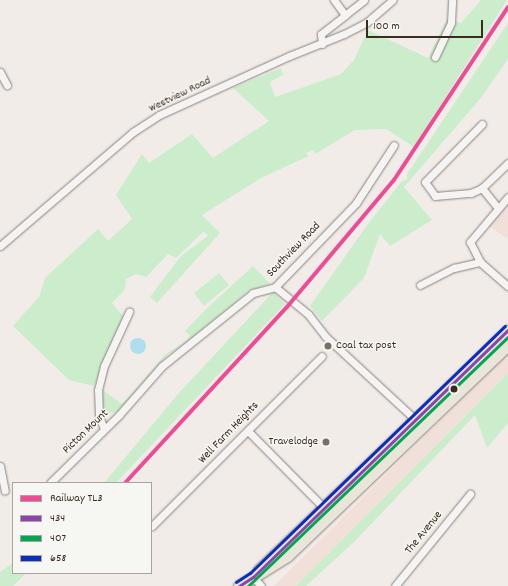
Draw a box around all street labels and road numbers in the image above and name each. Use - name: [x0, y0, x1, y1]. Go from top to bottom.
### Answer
- street label: Westview Road: [147, 74, 213, 116]
- street label: Southview Road: [264, 219, 324, 281]
- street label: Well Farm Heights: [196, 399, 262, 467]
- street label: Picton Mount: [60, 407, 112, 457]
- street label: The Avenue: [402, 509, 446, 557]

